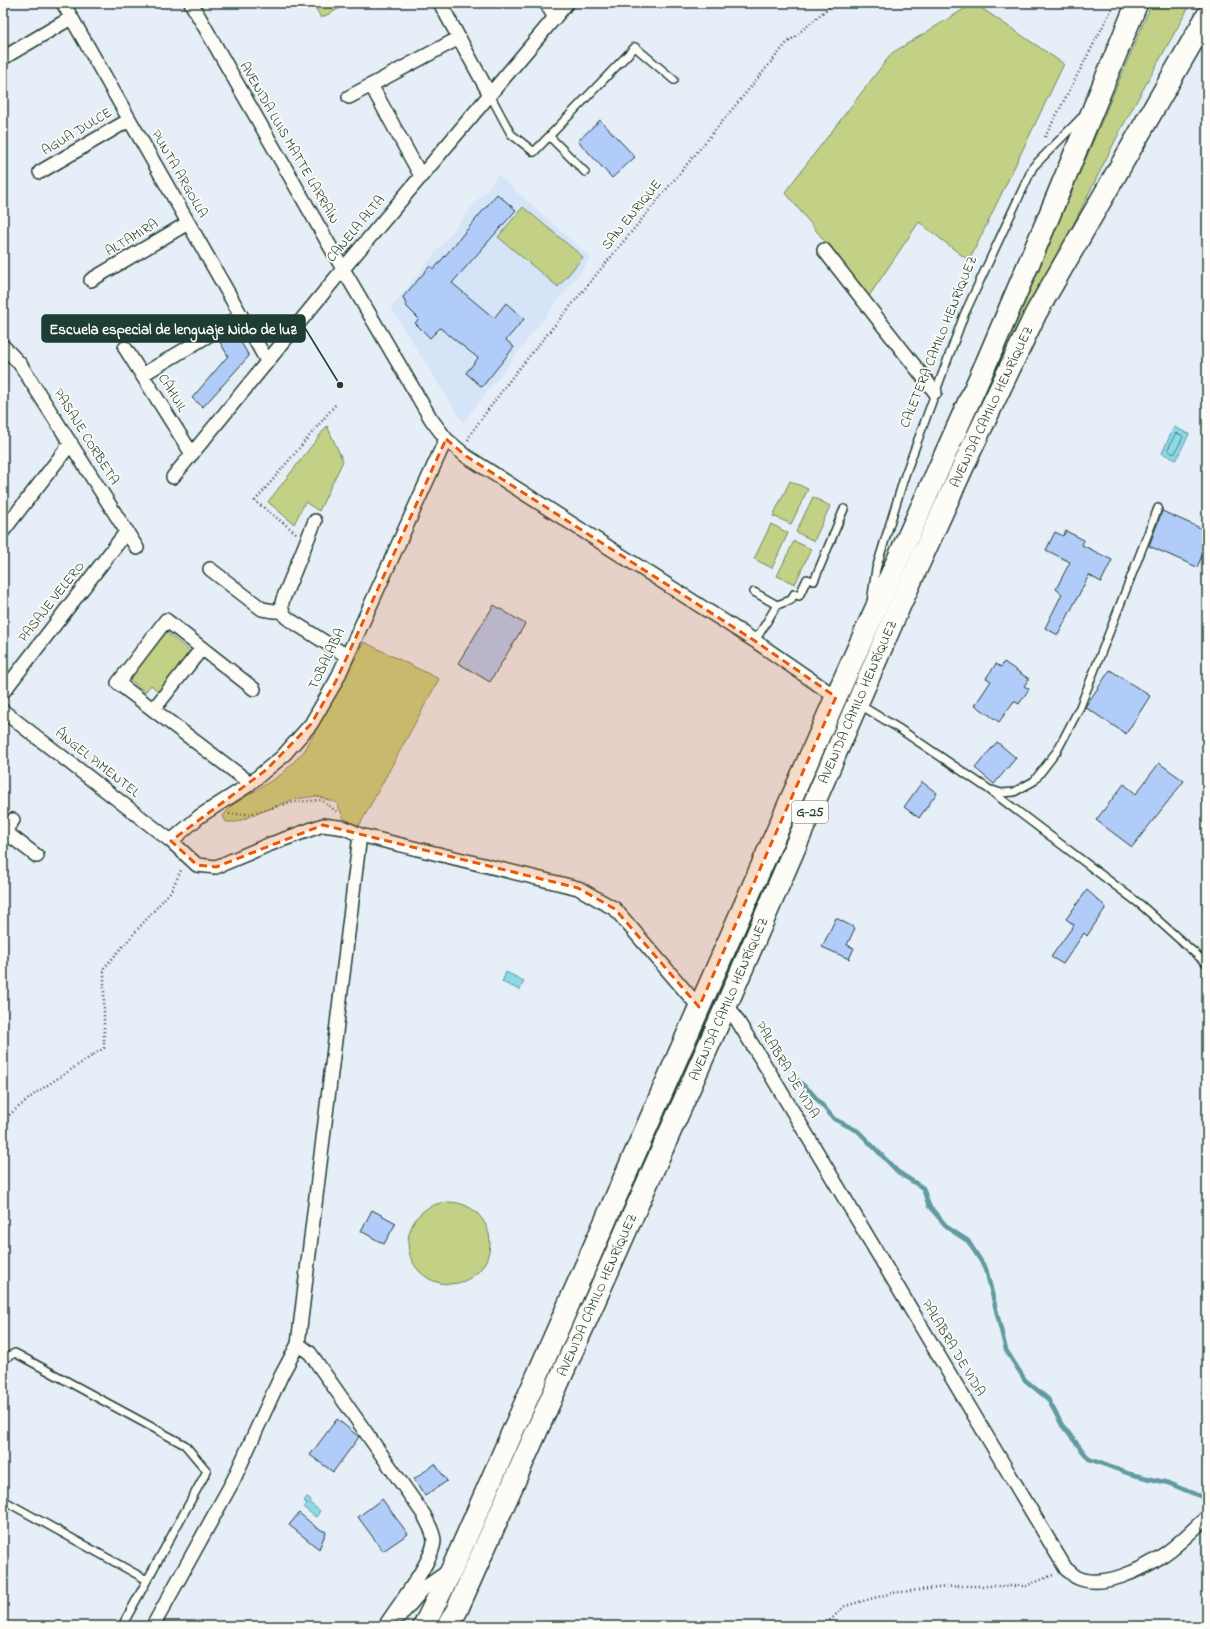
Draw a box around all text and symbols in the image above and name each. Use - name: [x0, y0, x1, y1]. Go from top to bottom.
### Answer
- street label: AVENIDA LUIS MATTE LARRAÍN: [234, 58, 344, 228]
- street label: AGUA DULCE: [38, 103, 116, 161]
- street label: PUNTA ARGOLLA: [145, 126, 213, 222]
- street label: SAN ENRIQUE: [597, 175, 667, 255]
- street label: CANELA ALTA: [322, 191, 390, 267]
- street label: ALTAMIRA: [101, 214, 163, 262]
- street label: CALETERA CAMILO HENRÍQUEZ: [895, 253, 983, 431]
- callout: Escuela especial de lenguaje Nido de luz: [42, 315, 305, 342]
- text: Escuela especial de lenguaje Nido de luz: [49, 319, 297, 343]
- street label: AVENIDA CAMILO HENRÍQUEZ: [944, 323, 1039, 491]
- street label: CÁHUIL: [152, 369, 193, 417]
- street label: PASAJE CORBETA: [48, 385, 124, 489]
- street label: PASAJE VELERO: [14, 557, 90, 647]
- street label: AVENIDA CAMILO HENRÍQUEZ: [813, 617, 903, 787]
- street label: TOBALABA: [303, 625, 351, 693]
- street label: ÁNGEL PIMENTEL: [50, 722, 145, 803]
- road number: G-25: [792, 801, 828, 823]
- street label: AVENIDA CAMILO HENRÍQUEZ: [684, 914, 774, 1084]
- street label: PALABRA DE VIDA: [750, 1017, 824, 1123]
- street label: AVENIDA CAMILO HENRÍQUEZ: [552, 1210, 643, 1380]
- street label: PALABRA DE VIDA: [916, 1295, 990, 1401]

